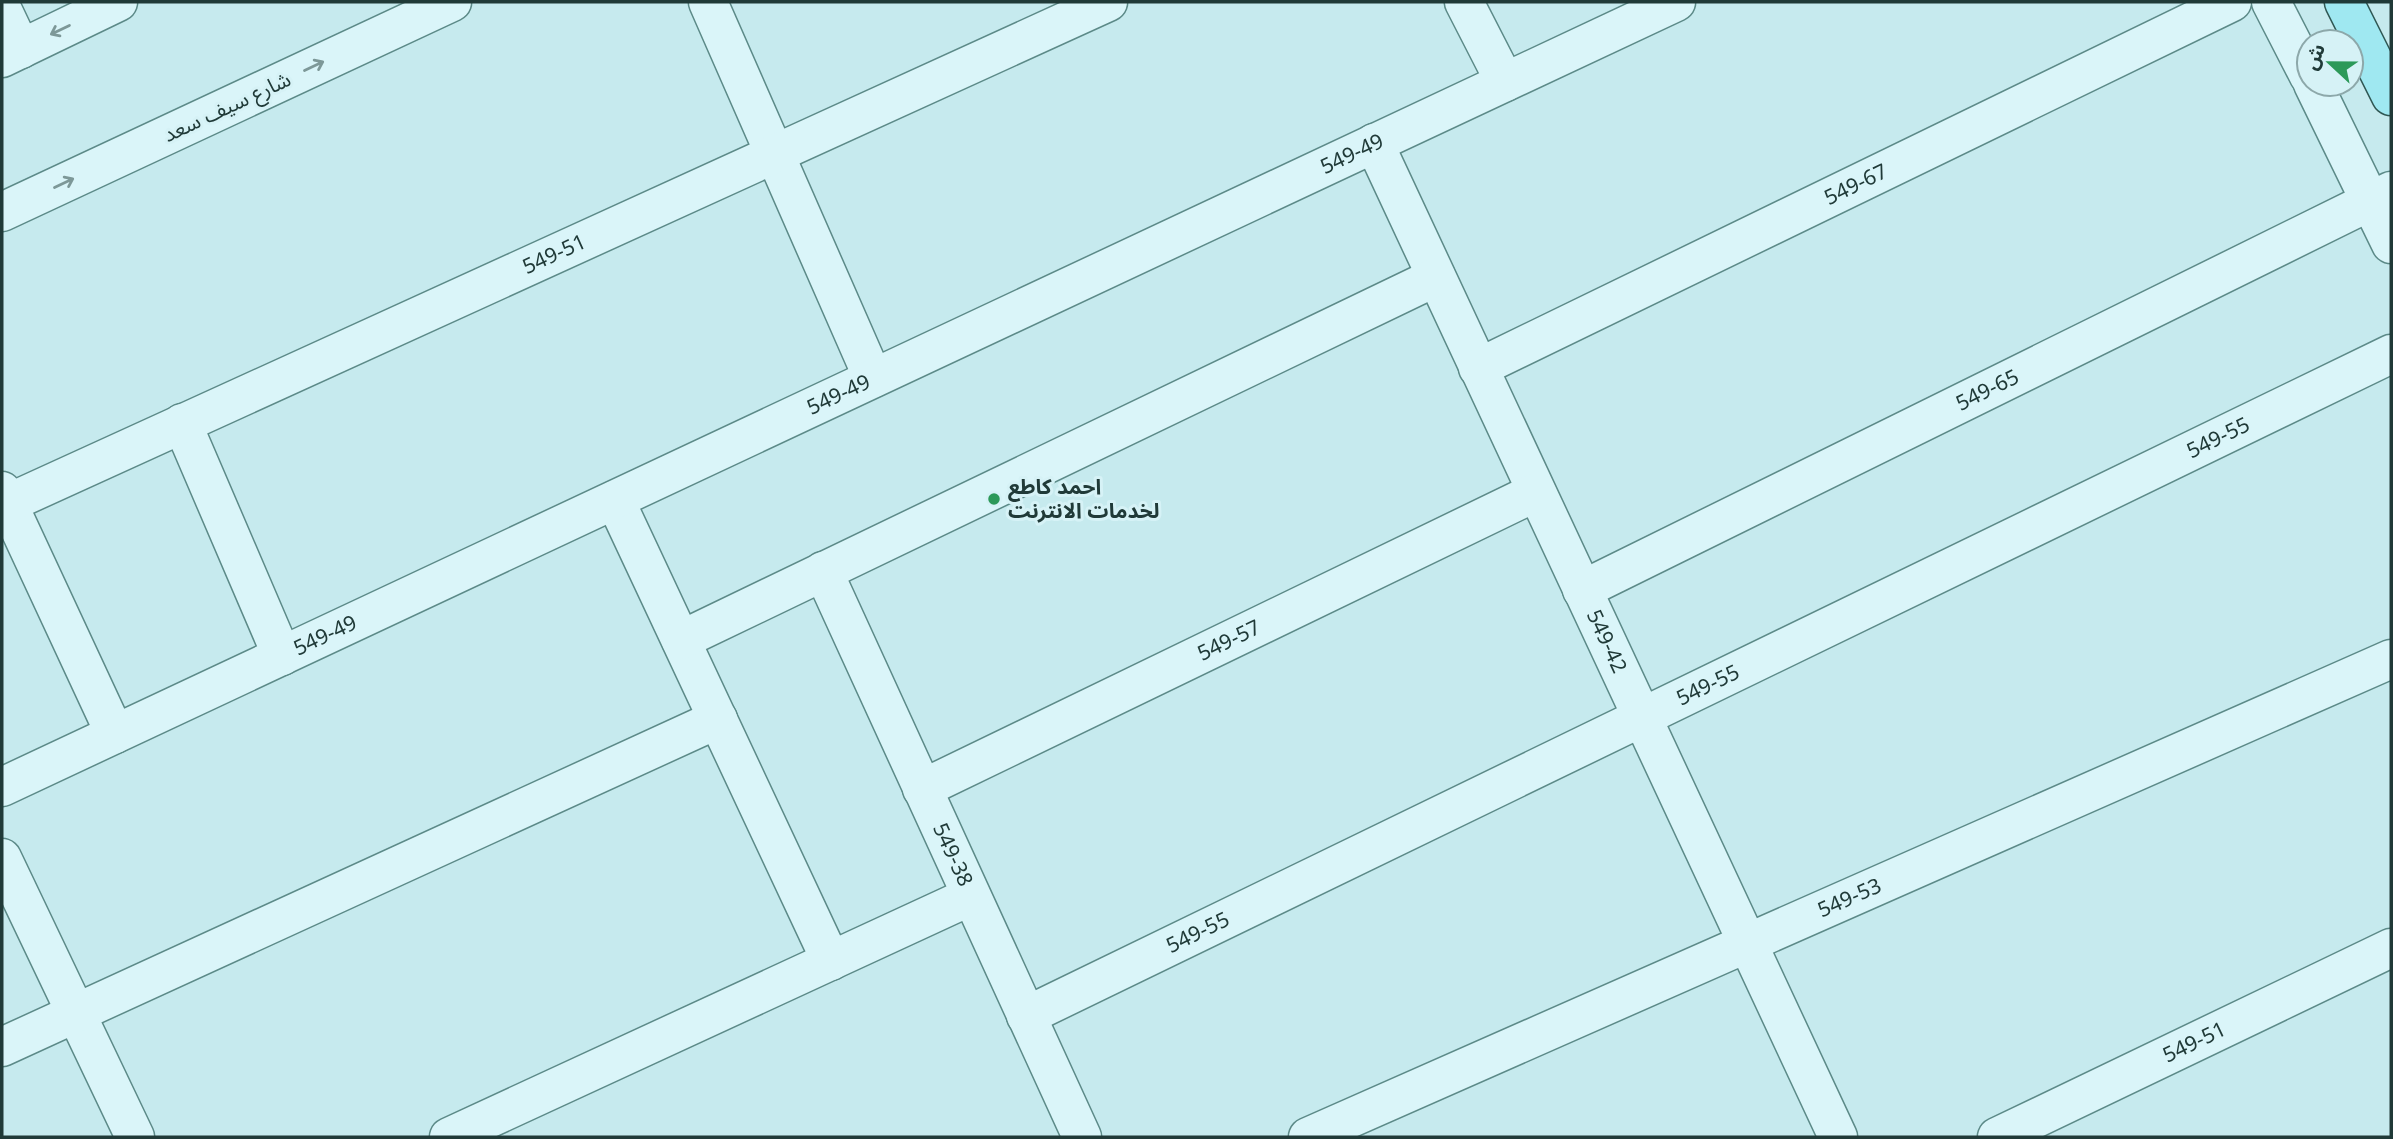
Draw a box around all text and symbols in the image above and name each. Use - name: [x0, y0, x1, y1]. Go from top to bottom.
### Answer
- one-way arrow: [50, 24, 71, 37]
- north arrow: [2295, 28, 2365, 98]
- text: ش: [2292, 37, 2339, 77]
- street label: شارع سيف سعد: [155, 58, 299, 156]
- one-way arrow: [303, 59, 324, 72]
- street label: 549-49: [1312, 120, 1392, 188]
- street label: 549-67: [1816, 150, 1896, 219]
- one-way arrow: [53, 176, 74, 189]
- street label: 549-51: [515, 220, 594, 288]
- street label: 549-65: [1948, 356, 2027, 425]
- street label: 549-49: [799, 361, 878, 429]
- street label: 549-55: [2179, 403, 2258, 472]
- place label: احمد كاطع لخدمات الانترنت: [1008, 465, 1160, 533]
- marker: احمد كاطع لخدمات الانترنت: [986, 491, 1002, 507]
- street label: 549-49: [286, 601, 365, 670]
- street label: 549-42: [1573, 602, 1641, 681]
- street label: 549-57: [1189, 606, 1269, 675]
- street label: 549-55: [1668, 651, 1748, 720]
- street label: 549-38: [919, 815, 987, 894]
- street label: 549-53: [1810, 864, 1889, 932]
- street label: 549-55: [1158, 898, 1238, 967]
- street label: 549-51: [2155, 1008, 2234, 1077]

